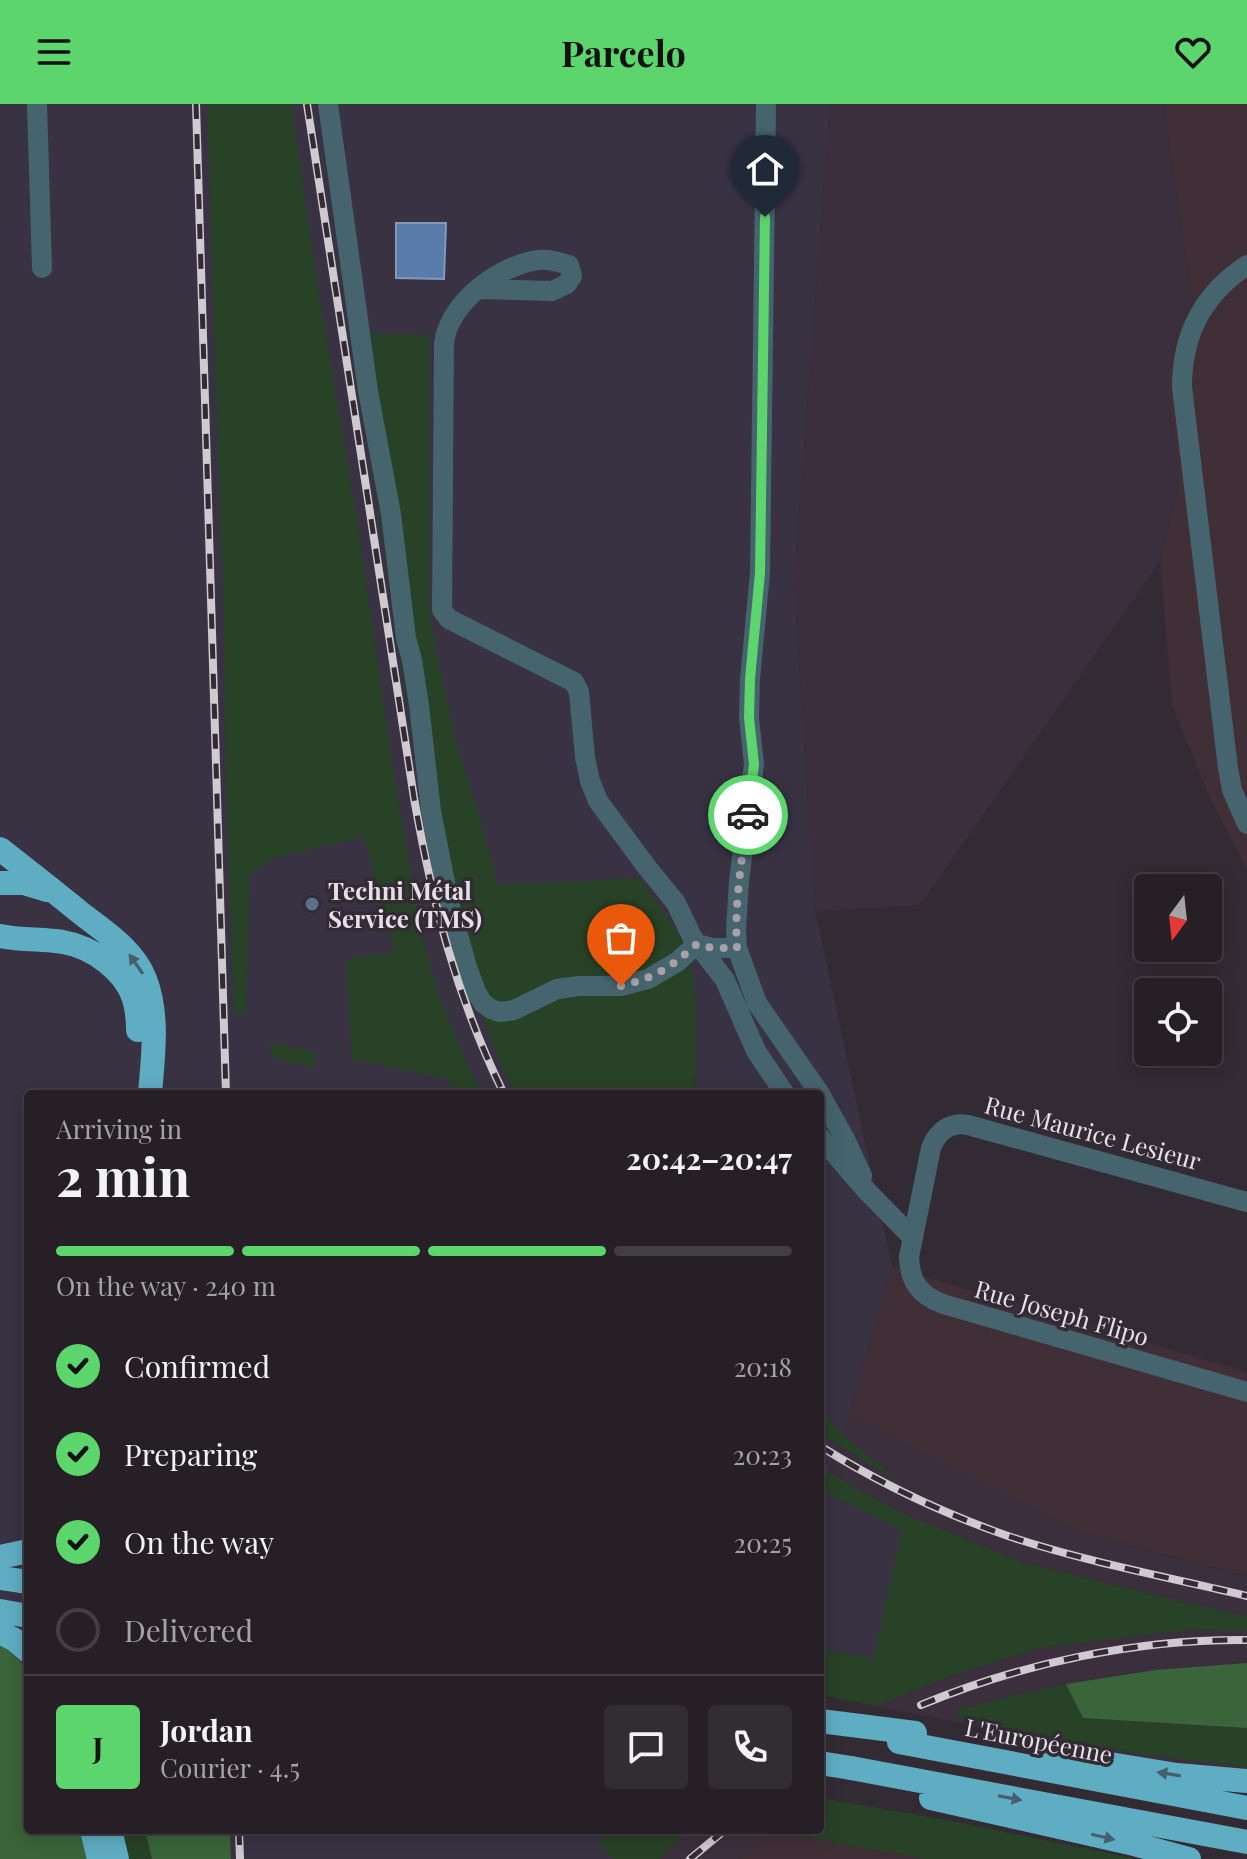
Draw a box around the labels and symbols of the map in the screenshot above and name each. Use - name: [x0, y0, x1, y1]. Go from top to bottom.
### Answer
- pin: [731, 135, 799, 217]
- courier: [708, 775, 788, 855]
- place label: Techni Métal Service (TMS): [328, 874, 482, 934]
- north arrow: [1134, 874, 1222, 962]
- marker: Techni Métal Service (TMS): [303, 895, 321, 913]
- pin: [587, 904, 655, 986]
- one-way arrow: [128, 953, 144, 975]
- street label: Rue Maurice Lesieur: [981, 1088, 1205, 1176]
- street label: Rue Joseph Flipo: [971, 1272, 1153, 1352]
- street label: L'Européenne: [963, 1710, 1115, 1770]
- one-way arrow: [1157, 1767, 1182, 1780]
- one-way arrow: [998, 1792, 1023, 1804]
- one-way arrow: [1090, 1831, 1115, 1844]

